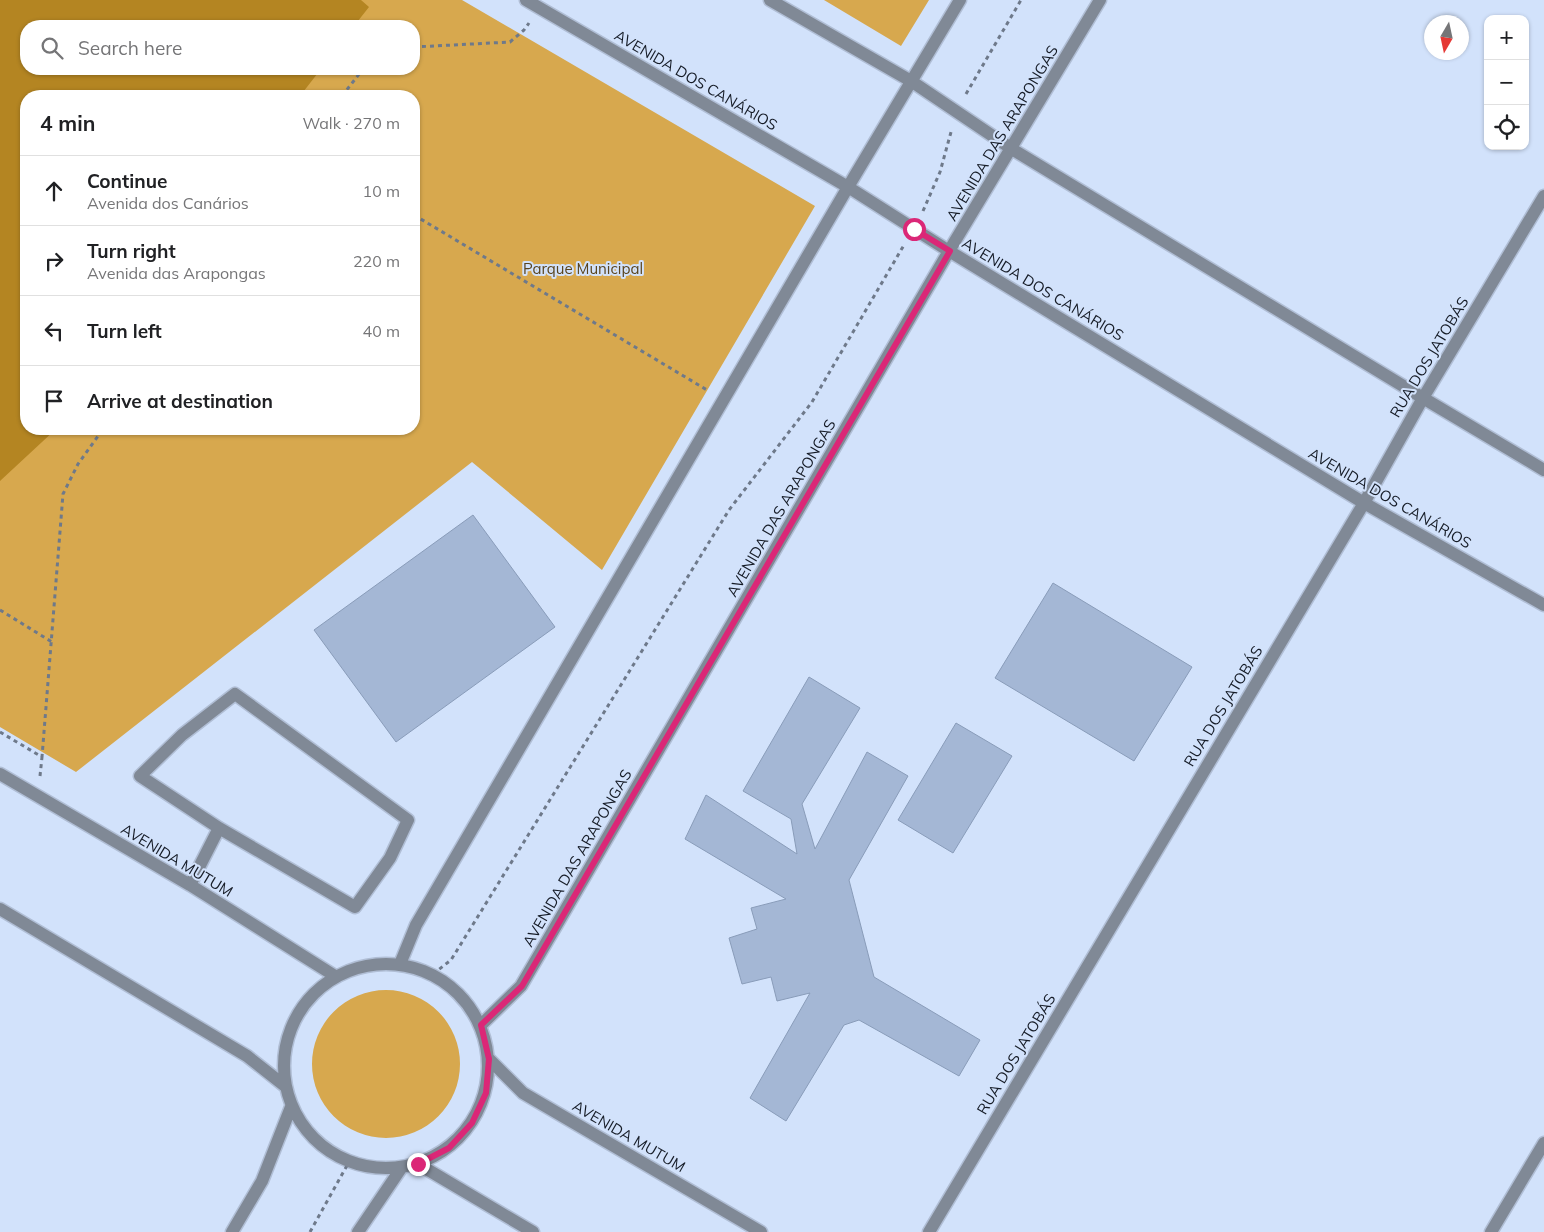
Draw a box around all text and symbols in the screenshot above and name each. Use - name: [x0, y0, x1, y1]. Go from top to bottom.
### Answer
- north arrow: [1424, 15, 1469, 60]
- map controls: [1484, 15, 1529, 150]
- button: +: [1484, 15, 1529, 60]
- search box: [20, 20, 420, 75]
- street label: AVENIDA DOS CANÁRIOS: [611, 26, 781, 134]
- icon: search: [38, 34, 66, 62]
- text: Search here: [78, 36, 182, 60]
- street label: AVENIDA DAS ARAPONGAS: [942, 42, 1062, 224]
- button: −: [1484, 60, 1529, 105]
- button: locate: [1484, 105, 1529, 150]
- text: 4 min: [40, 110, 95, 136]
- text: Walk · 270 m: [302, 113, 400, 133]
- text: Continue: [87, 169, 167, 193]
- icon: ahead: [40, 177, 68, 205]
- text: 10 m: [363, 181, 400, 201]
- text: Avenida dos Canários: [87, 193, 249, 213]
- route start: [903, 218, 926, 241]
- street label: AVENIDA DOS CANÁRIOS: [959, 233, 1127, 345]
- text: Turn right: [87, 239, 176, 263]
- icon: right: [40, 247, 68, 275]
- text: 220 m: [353, 251, 400, 271]
- park label: Parque Municipal: [523, 259, 643, 278]
- text: Avenida das Arapongas: [87, 263, 266, 283]
- street label: RUA DOS JATOBÁS: [1385, 293, 1473, 421]
- icon: left: [40, 317, 68, 345]
- text: Turn left: [87, 319, 162, 343]
- text: 40 m: [363, 321, 400, 341]
- icon: arrive: [40, 387, 68, 415]
- text: Arrive at destination: [87, 389, 273, 413]
- street label: AVENIDA DAS ARAPONGAS: [722, 416, 840, 600]
- street label: AVENIDA DOS CANÁRIOS: [1305, 444, 1475, 552]
- street label: RUA DOS JATOBÁS: [1179, 642, 1267, 770]
- street label: AVENIDA DAS ARAPONGAS: [518, 766, 636, 950]
- street label: AVENIDA MUTUM: [118, 819, 236, 901]
- street label: RUA DOS JATOBÁS: [972, 990, 1060, 1118]
- street label: AVENIDA MUTUM: [569, 1096, 689, 1176]
- route end: [407, 1153, 430, 1176]

